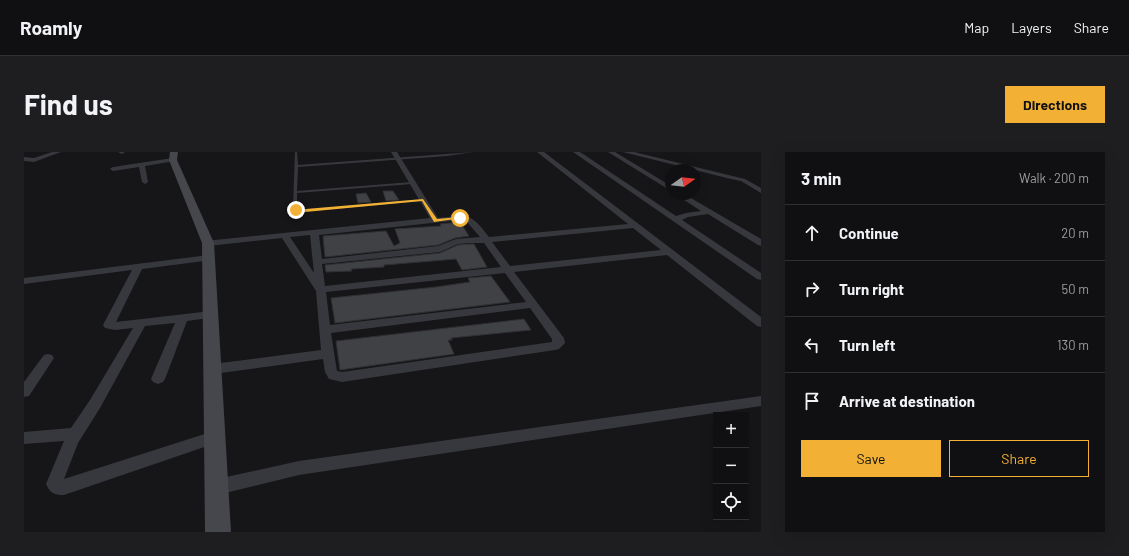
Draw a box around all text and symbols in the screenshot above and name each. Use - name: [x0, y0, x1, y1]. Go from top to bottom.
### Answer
- text: Roamly: [20, 16, 82, 39]
- text: Map: [964, 19, 989, 36]
- text: Layers: [1011, 19, 1052, 36]
- text: Share: [1074, 19, 1109, 36]
- button: Directions: [1005, 86, 1105, 123]
- text: Find us: [24, 87, 113, 121]
- north arrow: [665, 164, 701, 200]
- text: 3 min: [801, 168, 841, 188]
- text: Walk · 200 m: [1019, 170, 1089, 186]
- route end: [287, 201, 305, 219]
- route start: [451, 209, 469, 227]
- icon: ahead: [801, 222, 823, 244]
- text: Continue: [839, 224, 899, 242]
- text: 20 m: [1061, 225, 1089, 241]
- icon: right: [801, 278, 823, 300]
- text: Turn right: [839, 280, 904, 298]
- text: 50 m: [1062, 281, 1089, 297]
- icon: left: [801, 334, 823, 356]
- text: Turn left: [839, 336, 895, 354]
- text: 130 m: [1057, 337, 1089, 353]
- icon: arrive: [801, 390, 823, 412]
- text: Arrive at destination: [839, 392, 975, 410]
- map controls: [713, 412, 749, 520]
- button: +: [713, 412, 749, 448]
- button: Save: [801, 440, 941, 477]
- button: Share: [949, 440, 1089, 477]
- button: −: [713, 448, 749, 484]
- button: locate: [713, 484, 749, 520]

